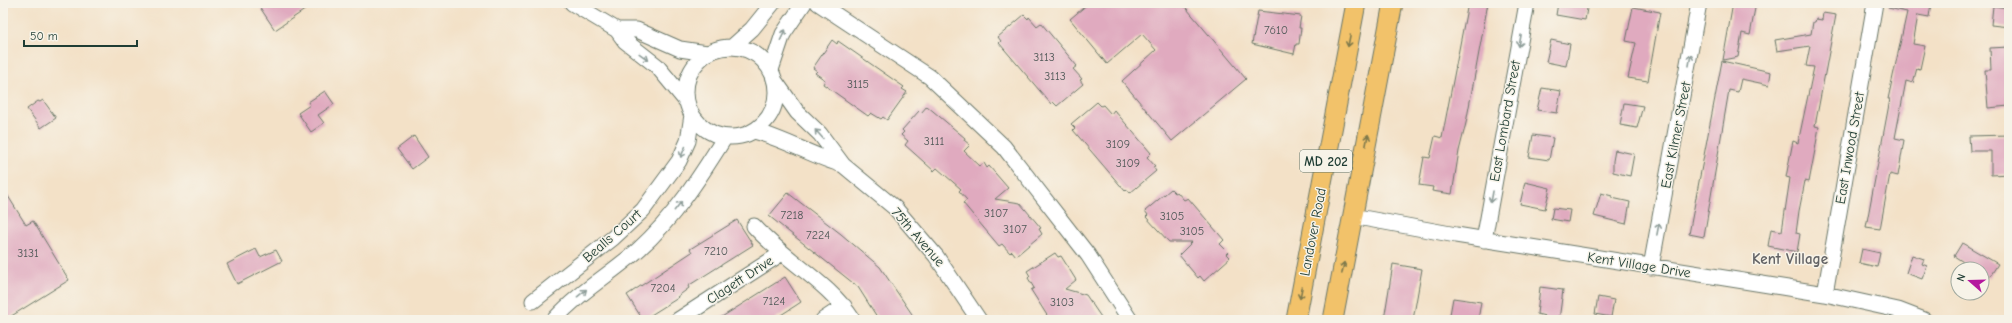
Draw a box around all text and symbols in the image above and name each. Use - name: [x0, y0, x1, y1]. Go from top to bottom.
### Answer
- scale bar: [24, 22, 137, 48]
- house number: 7610: [1264, 23, 1288, 37]
- text: 50 m: [30, 29, 58, 43]
- one-way arrow: [780, 29, 788, 41]
- one-way arrow: [1345, 34, 1353, 47]
- one-way arrow: [1515, 34, 1523, 47]
- house number: 3113: [1033, 50, 1055, 64]
- one-way arrow: [639, 53, 650, 61]
- one-way arrow: [1686, 54, 1694, 67]
- street label: East Lombard Street: [1486, 58, 1524, 183]
- house number: 3113: [1044, 69, 1066, 83]
- house number: 3115: [847, 77, 869, 91]
- street label: East Kilmer Street: [1657, 79, 1695, 190]
- street label: East Inwood Street: [1832, 90, 1868, 205]
- one-way arrow: [815, 129, 824, 139]
- house number: 3111: [924, 134, 944, 148]
- one-way arrow: [1363, 134, 1371, 147]
- house number: 3109: [1106, 137, 1130, 151]
- one-way arrow: [679, 146, 686, 158]
- road number: MD 202: [1300, 150, 1352, 172]
- house number: 3109: [1116, 156, 1140, 170]
- street label: Landover Road: [1296, 186, 1330, 278]
- one-way arrow: [1488, 190, 1496, 203]
- one-way arrow: [673, 201, 682, 211]
- street label: 75th Avenue: [888, 204, 948, 270]
- street label: Bealls Court: [579, 205, 646, 266]
- house number: 3107: [984, 206, 1008, 220]
- house number: 7218: [781, 208, 803, 222]
- house number: 3105: [1160, 209, 1184, 223]
- house number: 3107: [1003, 222, 1027, 236]
- one-way arrow: [1654, 223, 1662, 236]
- house number: 3105: [1180, 224, 1204, 238]
- house number: 7224: [806, 228, 830, 242]
- house number: 7210: [704, 244, 728, 258]
- house number: 3131: [17, 246, 39, 260]
- street label: Kent Village Drive: [1586, 248, 1692, 282]
- district label: Kent Village: [1752, 250, 1828, 268]
- street label: Clagett Drive: [703, 252, 777, 308]
- north arrow: [1950, 261, 1990, 301]
- one-way arrow: [1339, 262, 1347, 275]
- text: N: [1954, 272, 1968, 283]
- house number: 7204: [650, 281, 676, 295]
- one-way arrow: [1297, 286, 1305, 299]
- one-way arrow: [577, 289, 588, 297]
- house number: 7124: [763, 294, 785, 308]
- house number: 3103: [1050, 295, 1074, 309]

